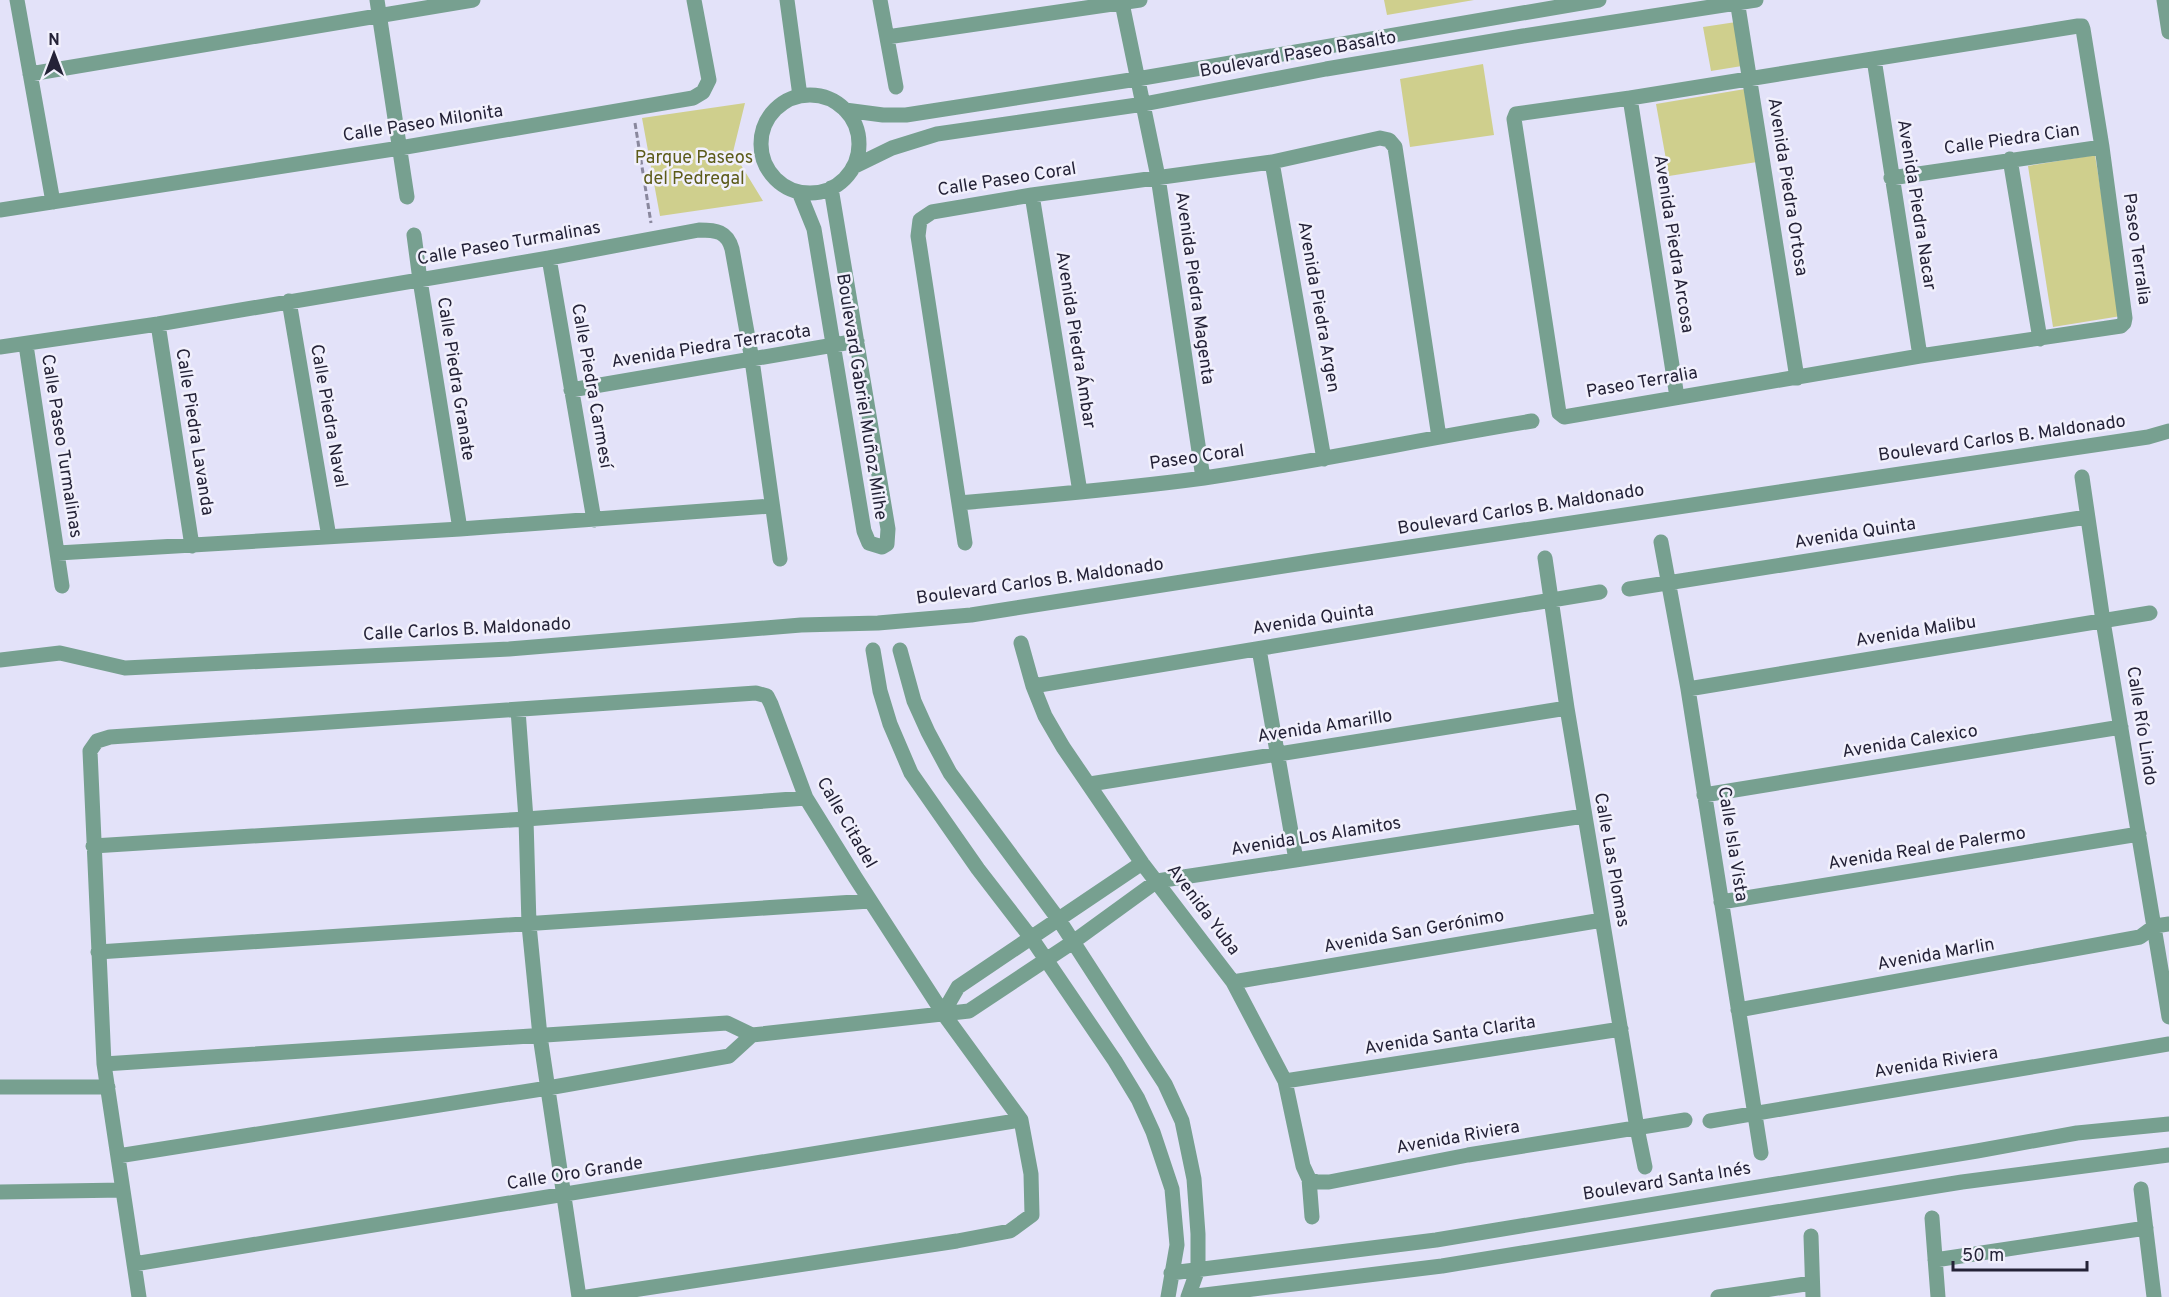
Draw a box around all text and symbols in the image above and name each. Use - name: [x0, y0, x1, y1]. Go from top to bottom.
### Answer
- north arrow: [24, 24, 84, 84]
- street label: Boulevard Paseo Basalto: [1198, 26, 1398, 84]
- text: N: [48, 31, 60, 51]
- street label: Avenida Piedra Ortosa: [1762, 96, 1812, 278]
- street label: Calle Paseo Milonita: [341, 100, 505, 148]
- street label: Avenida Piedra Nacar: [1891, 118, 1941, 292]
- street label: Calle Piedra Cian: [1943, 119, 2081, 161]
- park label: Parque Paseos del Pedregal: [635, 147, 753, 191]
- street label: Avenida Piedra Arcosa: [1648, 153, 1698, 335]
- street label: Calle Paseo Coral: [936, 158, 1078, 202]
- street label: Avenida Piedra Magenta: [1169, 190, 1219, 386]
- street label: Paseo Terralia: [2117, 192, 2155, 306]
- street label: Calle Paseo Turmalinas: [415, 217, 603, 271]
- street label: Avenida Piedra Argen: [1292, 220, 1344, 394]
- street label: Avenida Piedra Ámbar: [1050, 249, 1102, 430]
- street label: Boulevard Gabriel Muñoz Milhe: [830, 272, 892, 522]
- street label: Calle Piedra Granate: [431, 296, 479, 462]
- street label: Calle Piedra Carmesí: [565, 302, 617, 472]
- street label: Avenida Piedra Terracota: [610, 320, 812, 374]
- street label: Calle Piedra Naval: [304, 342, 352, 490]
- street label: Calle Piedra Lavanda: [169, 347, 219, 517]
- street label: Calle Paseo Turmalinas: [35, 352, 87, 540]
- street label: Paseo Terralia: [1584, 362, 1700, 404]
- street label: Boulevard Carlos B. Maldonado: [1877, 410, 2127, 468]
- street label: Paseo Coral: [1148, 440, 1246, 476]
- street label: Boulevard Carlos B. Maldonado: [1396, 479, 1646, 541]
- street label: Avenida Quinta: [1793, 513, 1917, 555]
- street label: Boulevard Carlos B. Maldonado: [915, 553, 1165, 611]
- street label: Avenida Quinta: [1251, 599, 1375, 641]
- street label: Avenida Malibu: [1854, 611, 1978, 653]
- street label: Calle Carlos B. Maldonado: [362, 613, 572, 647]
- street label: Calle Río Lindo: [2120, 665, 2162, 787]
- street label: Avenida Amarillo: [1256, 705, 1394, 749]
- street label: Avenida Calexico: [1841, 720, 1979, 764]
- street label: Calle Citadel: [811, 773, 881, 873]
- street label: Calle Isla Vista: [1712, 785, 1752, 903]
- street label: Calle Las Plomas: [1588, 791, 1634, 929]
- street label: Avenida Los Alamitos: [1229, 812, 1403, 862]
- street label: Avenida Real de Palermo: [1826, 822, 2028, 876]
- street label: Avenida Yuba: [1161, 860, 1245, 960]
- street label: Avenida San Gerónimo: [1322, 905, 1506, 959]
- street label: Avenida Marlin: [1875, 933, 1997, 977]
- street label: Avenida Santa Clarita: [1363, 1011, 1537, 1061]
- street label: Avenida Riviera: [1872, 1042, 2000, 1084]
- street label: Avenida Riviera: [1394, 1116, 1522, 1160]
- street label: Calle Oro Grande: [505, 1152, 645, 1196]
- street label: Boulevard Santa Inés: [1581, 1157, 1753, 1207]
- scale bar: [1953, 1234, 2086, 1272]
- text: 50 m: [1962, 1245, 2004, 1268]

